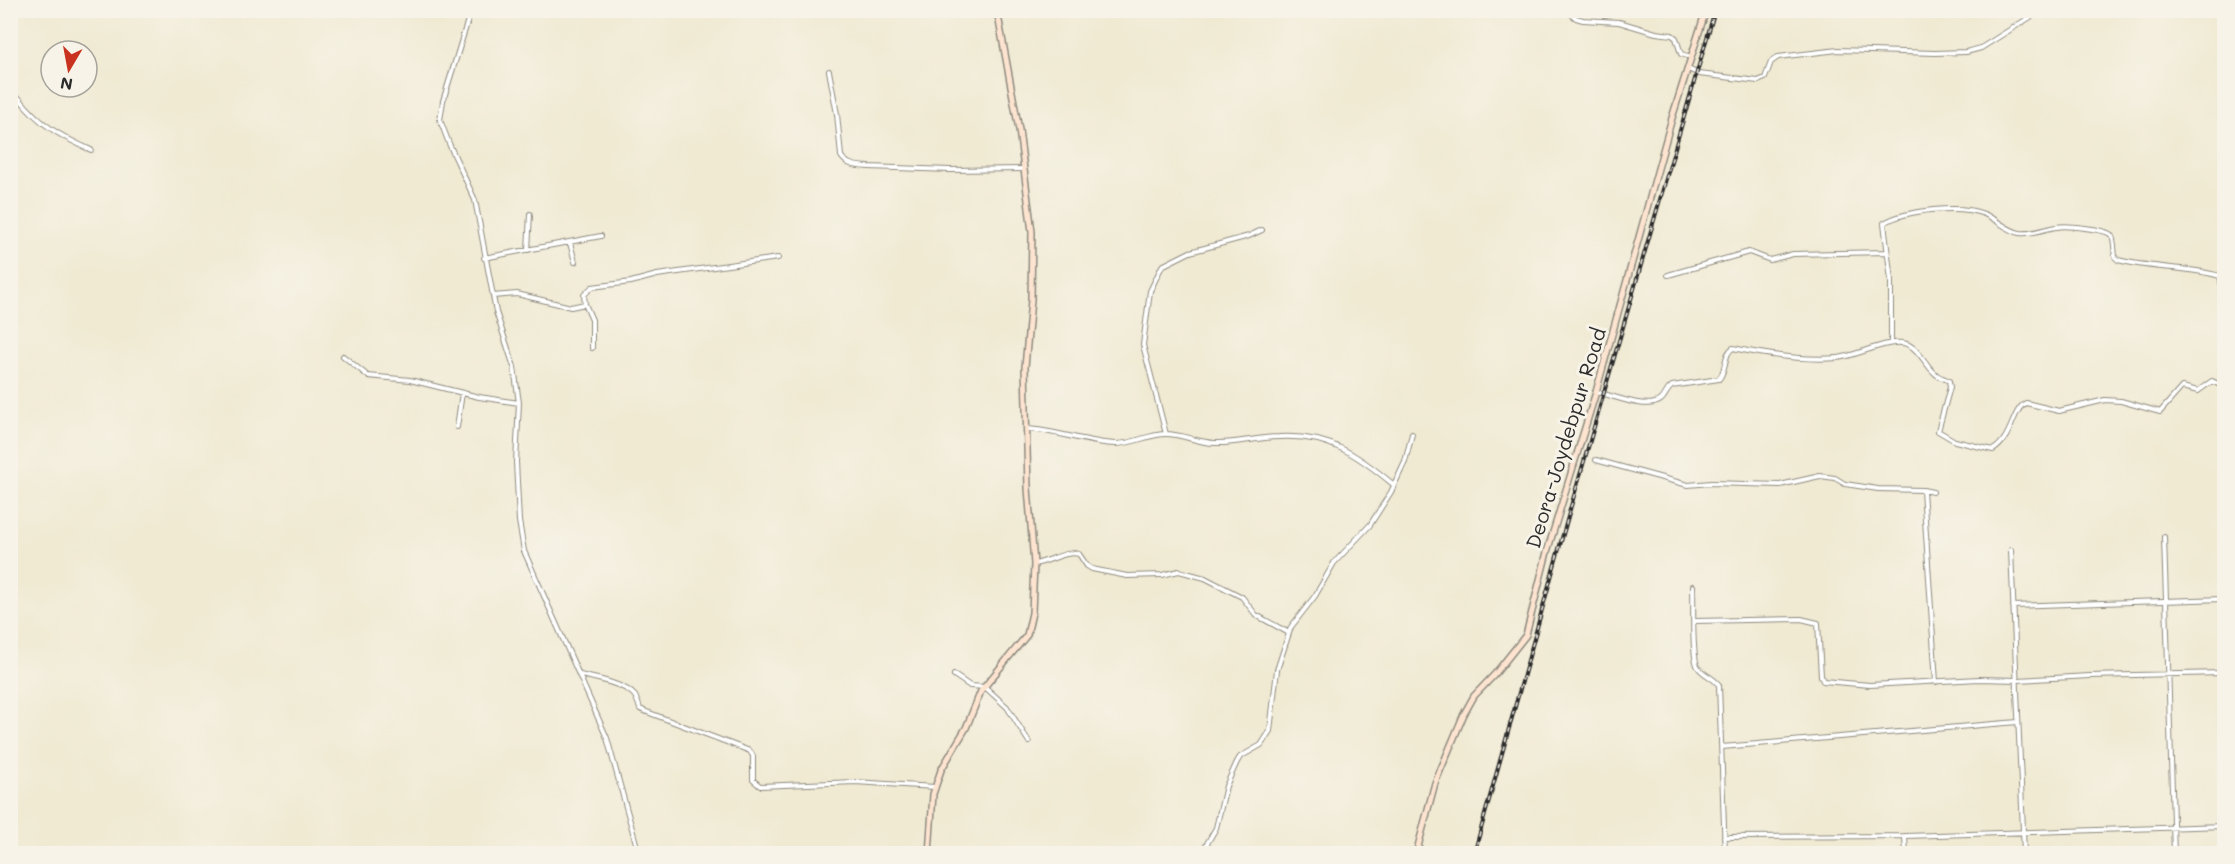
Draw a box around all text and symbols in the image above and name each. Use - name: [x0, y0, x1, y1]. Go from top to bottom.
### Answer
- north arrow: [39, 39, 99, 99]
- text: N: [58, 73, 74, 96]
- street label: Deora-Joydebpur Road: [1519, 324, 1611, 551]

